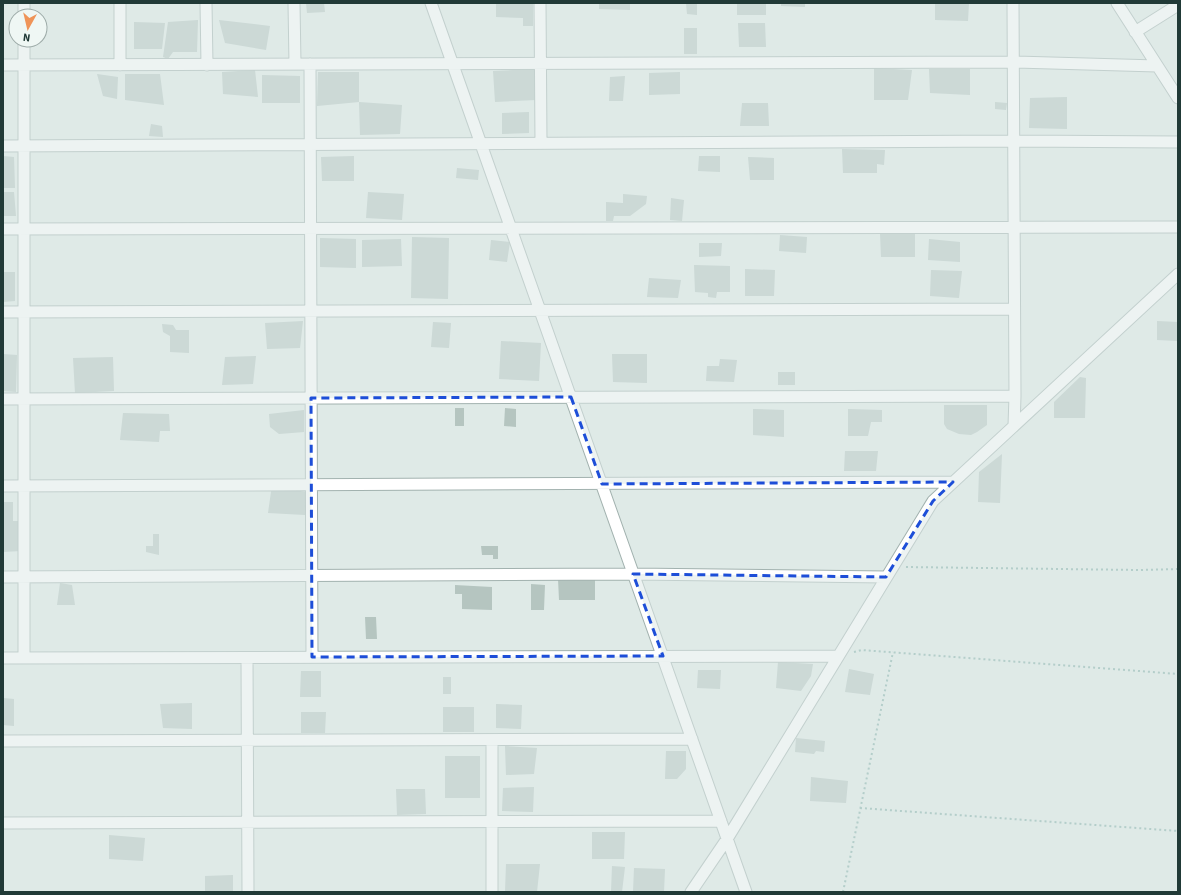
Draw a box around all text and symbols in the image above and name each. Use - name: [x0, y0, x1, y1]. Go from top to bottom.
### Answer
- north arrow: [8, 8, 48, 48]
- text: N: [22, 29, 31, 45]

